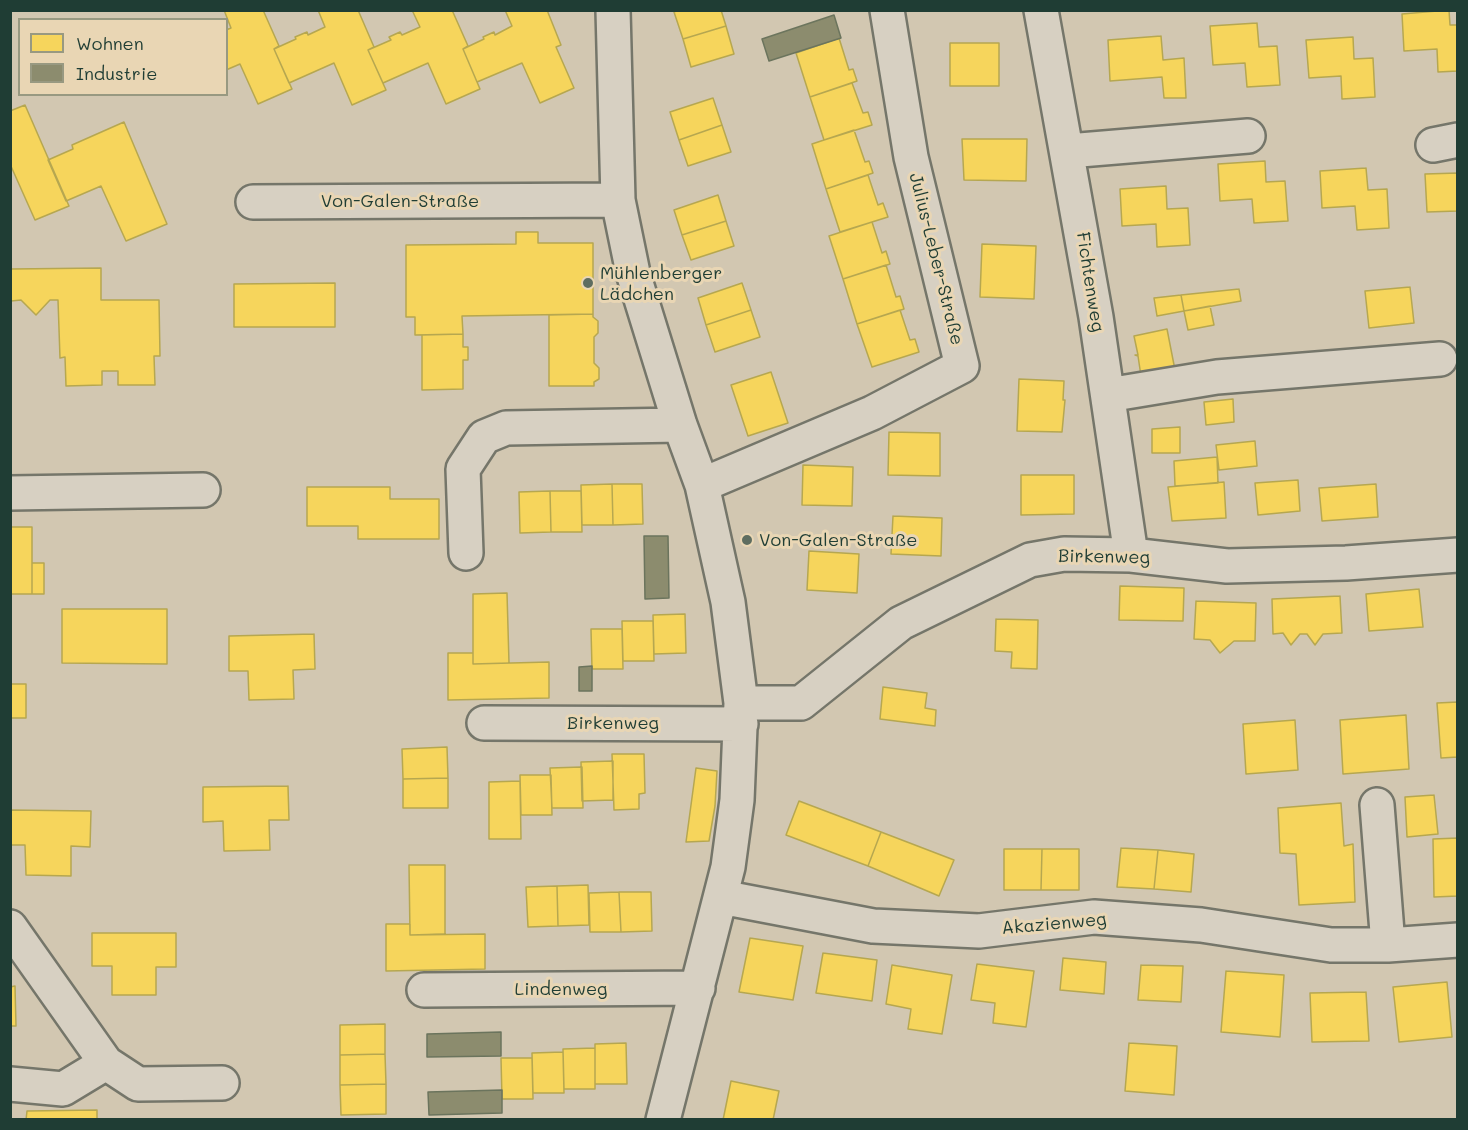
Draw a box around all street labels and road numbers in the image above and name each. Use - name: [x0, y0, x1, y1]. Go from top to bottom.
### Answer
- street label: Julius-Leber-Straße: [904, 171, 968, 347]
- street label: Von-Galen-Straße: [321, 190, 479, 212]
- street label: Fichtenweg: [1071, 230, 1109, 334]
- street label: Birkenweg: [1058, 545, 1150, 569]
- street label: Birkenweg: [567, 712, 659, 734]
- street label: Akazienweg: [1001, 909, 1107, 939]
- street label: Lindenweg: [514, 978, 608, 1000]

